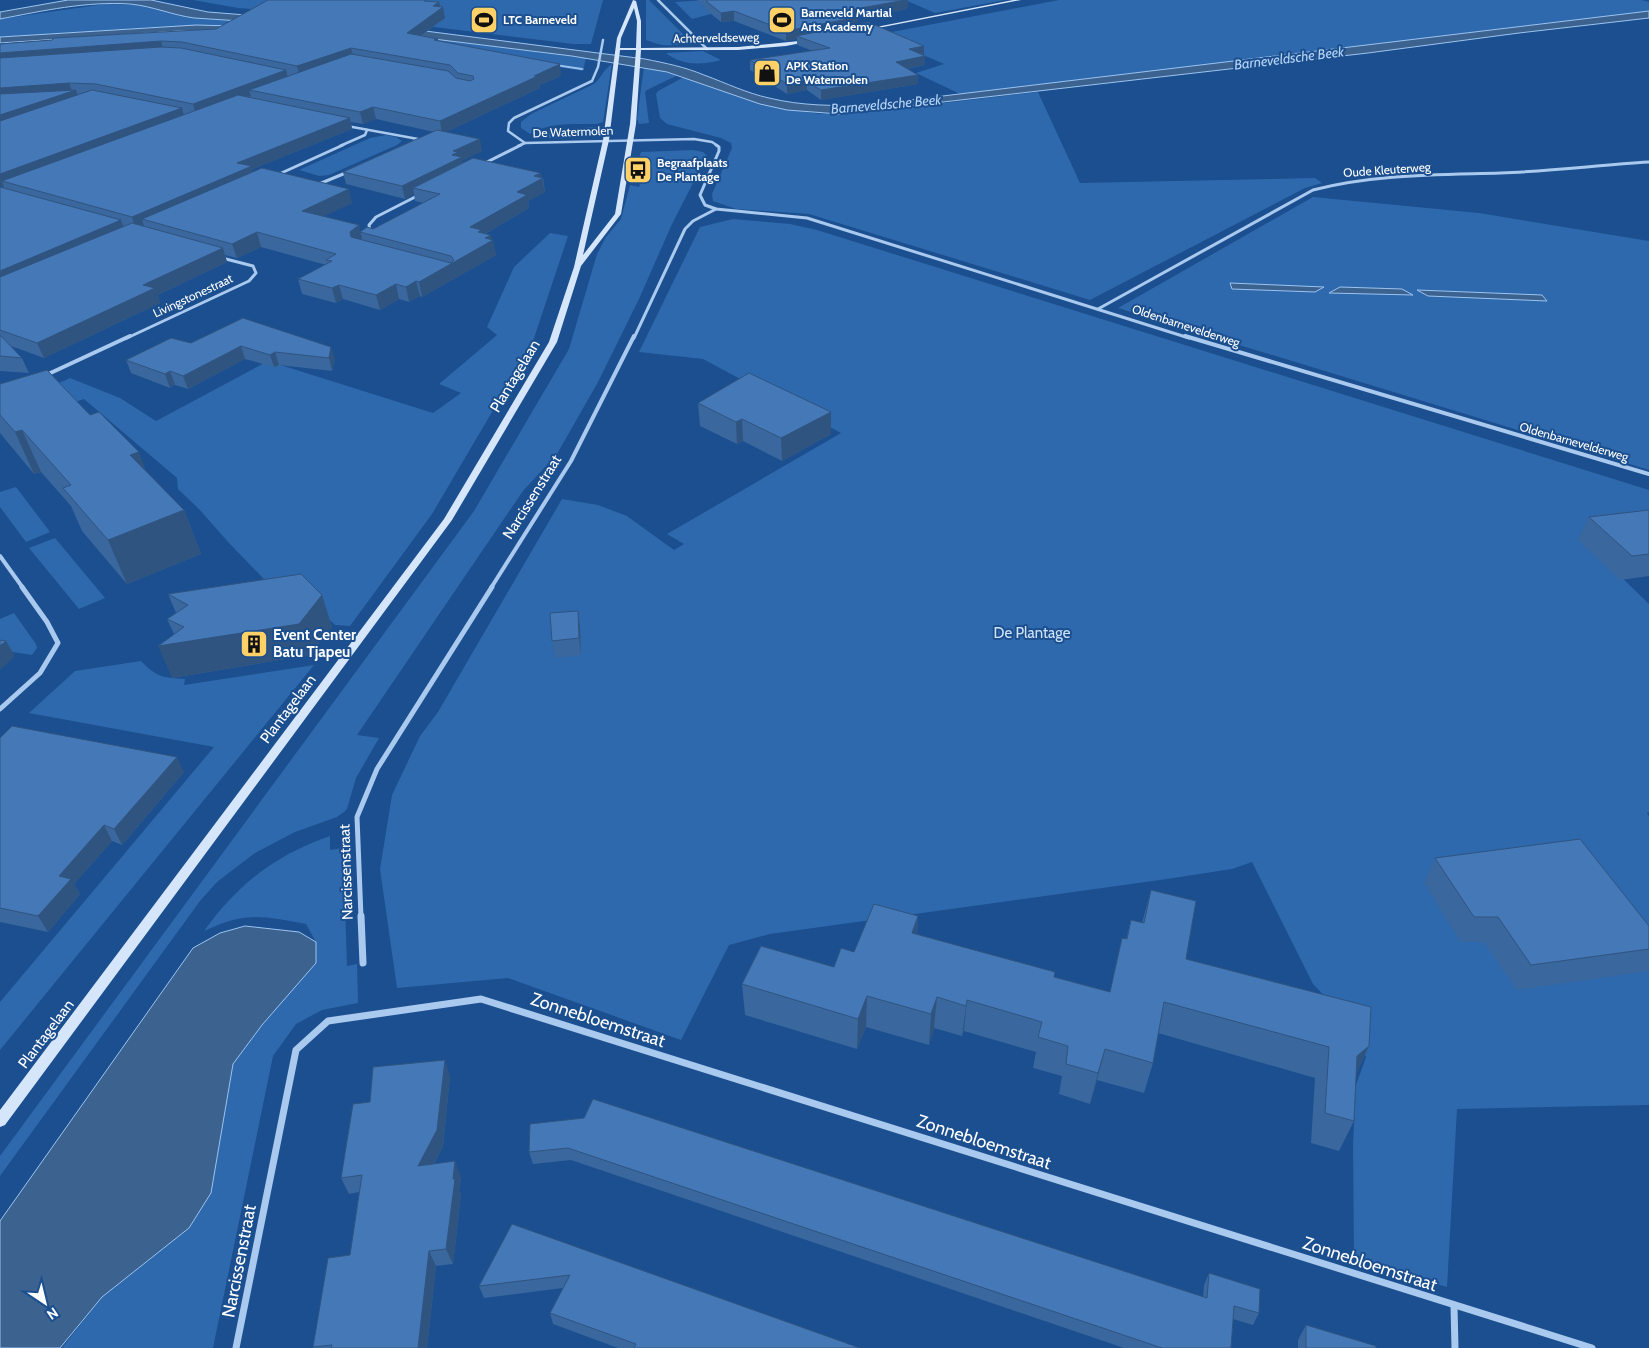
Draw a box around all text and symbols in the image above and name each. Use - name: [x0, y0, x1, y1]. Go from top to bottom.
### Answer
- sports icon: LTC Barneveld: [469, 5, 499, 35]
- sports icon: Barneveld Martial Arts Academy: [767, 5, 797, 35]
- place label: Barneveld Martial Arts Academy: [801, 5, 892, 34]
- place label: LTC Barneveld: [503, 12, 577, 27]
- street label: Achterveldseweg: [673, 29, 760, 46]
- water label: Barneveldsche Beek: [1233, 42, 1346, 74]
- shop icon: APK Station De Watermolen: [752, 58, 782, 88]
- place label: APK Station De Watermolen: [786, 58, 868, 87]
- water label: Barneveldsche Beek: [830, 90, 943, 118]
- street label: De Watermolen: [532, 123, 614, 140]
- bus stop icon: Begraafplaats De Plantage: [623, 155, 653, 185]
- place label: Begraafplaats De Plantage: [657, 155, 728, 184]
- street label: Oude Kleuterweg: [1343, 159, 1432, 180]
- street label: Livingstonestraat: [151, 271, 235, 321]
- street label: Oldenbarnevelderweg: [1130, 301, 1243, 350]
- street label: Plantagelaan: [486, 337, 544, 415]
- street label: Oldenbarnevelderweg: [1518, 419, 1631, 465]
- street label: Narcissenstraat: [499, 452, 565, 542]
- park label: De Plantage: [994, 624, 1071, 642]
- place label: Event Center Batu Tjapeu: [273, 626, 356, 661]
- building icon: Event Center Batu Tjapeu: [239, 629, 269, 659]
- street label: Plantagelaan: [256, 671, 320, 747]
- street label: Narcissenstraat: [335, 824, 357, 920]
- street label: Zonnebloemstraat: [528, 988, 668, 1052]
- street label: Plantagelaan: [14, 996, 78, 1072]
- street label: Zonnebloemstraat: [914, 1110, 1054, 1174]
- street label: Narcissenstraat: [217, 1202, 261, 1320]
- street label: Zonnebloemstraat: [1300, 1232, 1440, 1296]
- north arrow: [20, 1278, 70, 1328]
- text: N: [43, 1303, 62, 1324]

